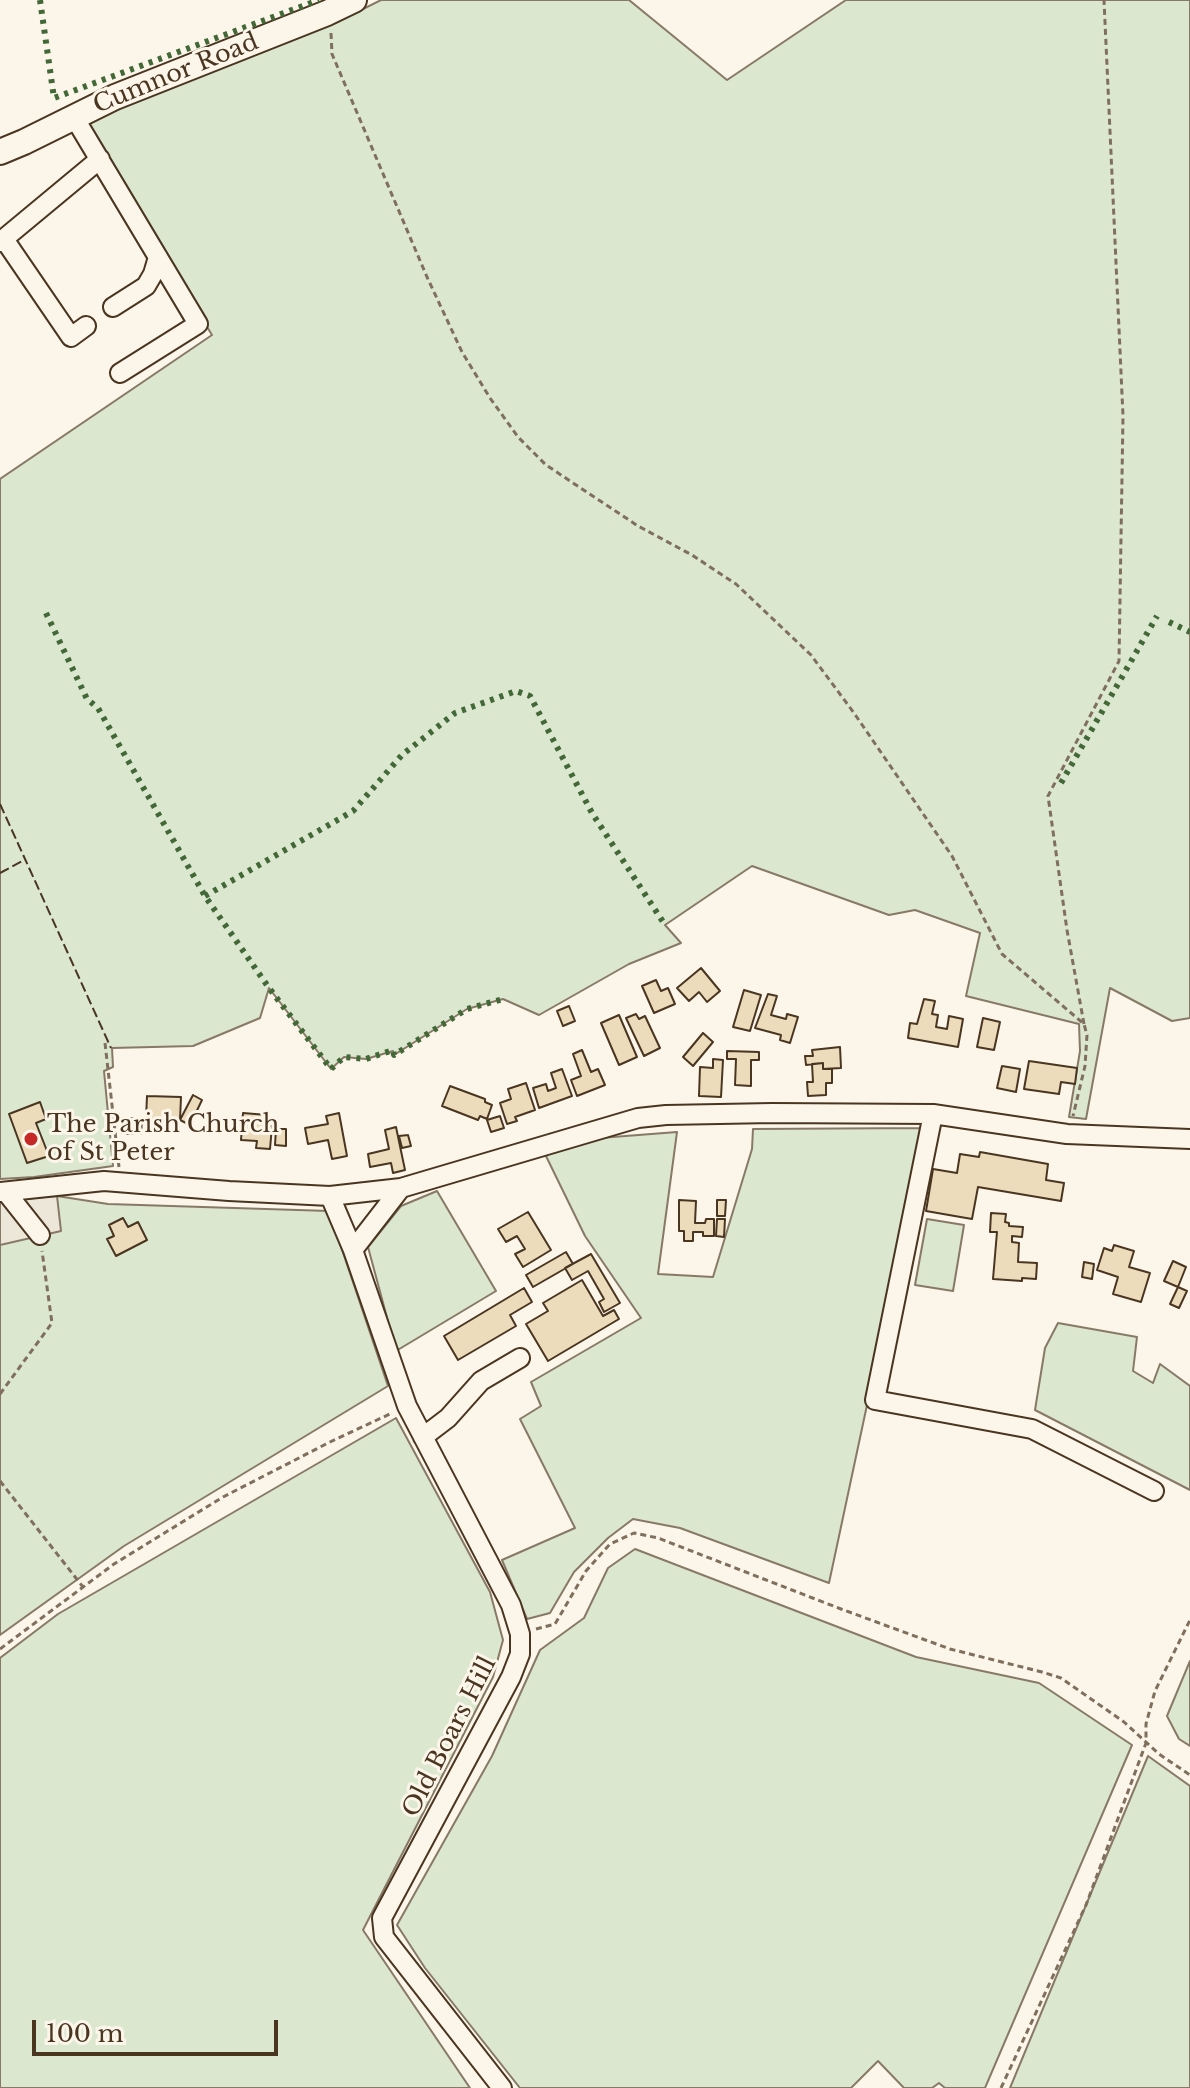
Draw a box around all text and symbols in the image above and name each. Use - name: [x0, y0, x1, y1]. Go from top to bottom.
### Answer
- street label: Cumnor Road: [89, 28, 263, 120]
- place label: The Parish Church of St Peter: [47, 1111, 279, 1167]
- marker: The Parish Church of St Peter: [22, 1130, 40, 1148]
- street label: Old Boars Hill: [397, 1652, 503, 1822]
- scale bar: [36, 2004, 282, 2054]
- text: 100 m: [46, 2019, 124, 2048]

